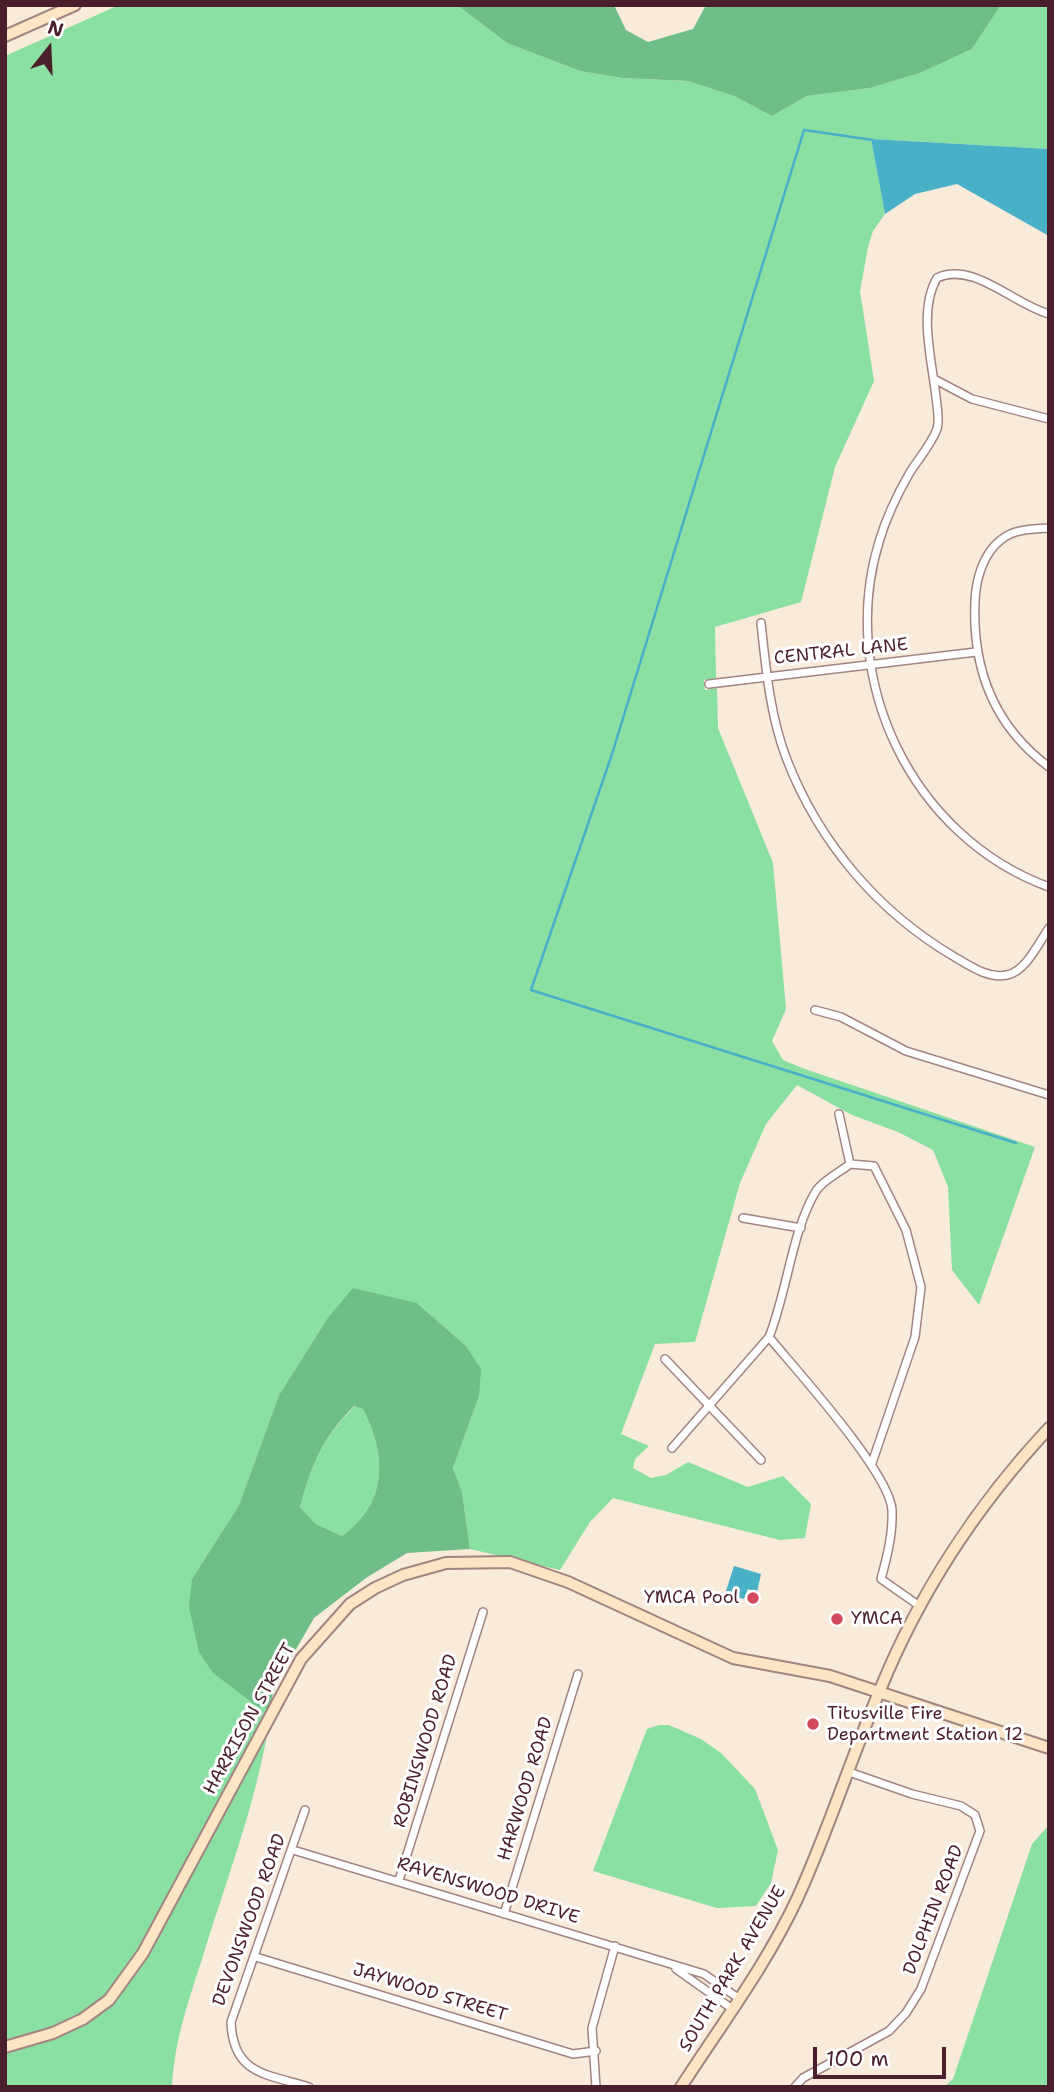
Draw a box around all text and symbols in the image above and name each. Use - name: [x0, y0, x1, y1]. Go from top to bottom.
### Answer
- north arrow: [14, 14, 84, 84]
- text: N: [45, 14, 67, 43]
- street label: CENTRAL LANE: [773, 634, 909, 670]
- place label: YMCA Pool: [644, 1587, 739, 1609]
- marker: YMCA Pool: [745, 1590, 761, 1606]
- place label: YMCA: [851, 1608, 903, 1630]
- marker: YMCA: [829, 1611, 845, 1627]
- street label: HARRISON STREET: [199, 1640, 301, 1798]
- street label: ROBINSWOOD ROAD: [389, 1652, 463, 1830]
- place label: Titusville Fire Department Station 12: [827, 1703, 1023, 1746]
- street label: HARWOOD ROAD: [494, 1714, 558, 1864]
- marker: Titusville Fire Department Station 12: [805, 1716, 821, 1732]
- street label: DEVONSWOOD ROAD: [209, 1831, 291, 2009]
- street label: DOLPHIN ROAD: [899, 1842, 969, 1978]
- street label: RAVENSWOOD DRIVE: [394, 1853, 582, 1929]
- street label: SOUTH PARK AVENUE: [675, 1882, 791, 2056]
- street label: JAYWOOD STREET: [350, 1959, 510, 2027]
- scale bar: [816, 2032, 949, 2076]
- text: 100 m: [826, 2045, 889, 2073]

